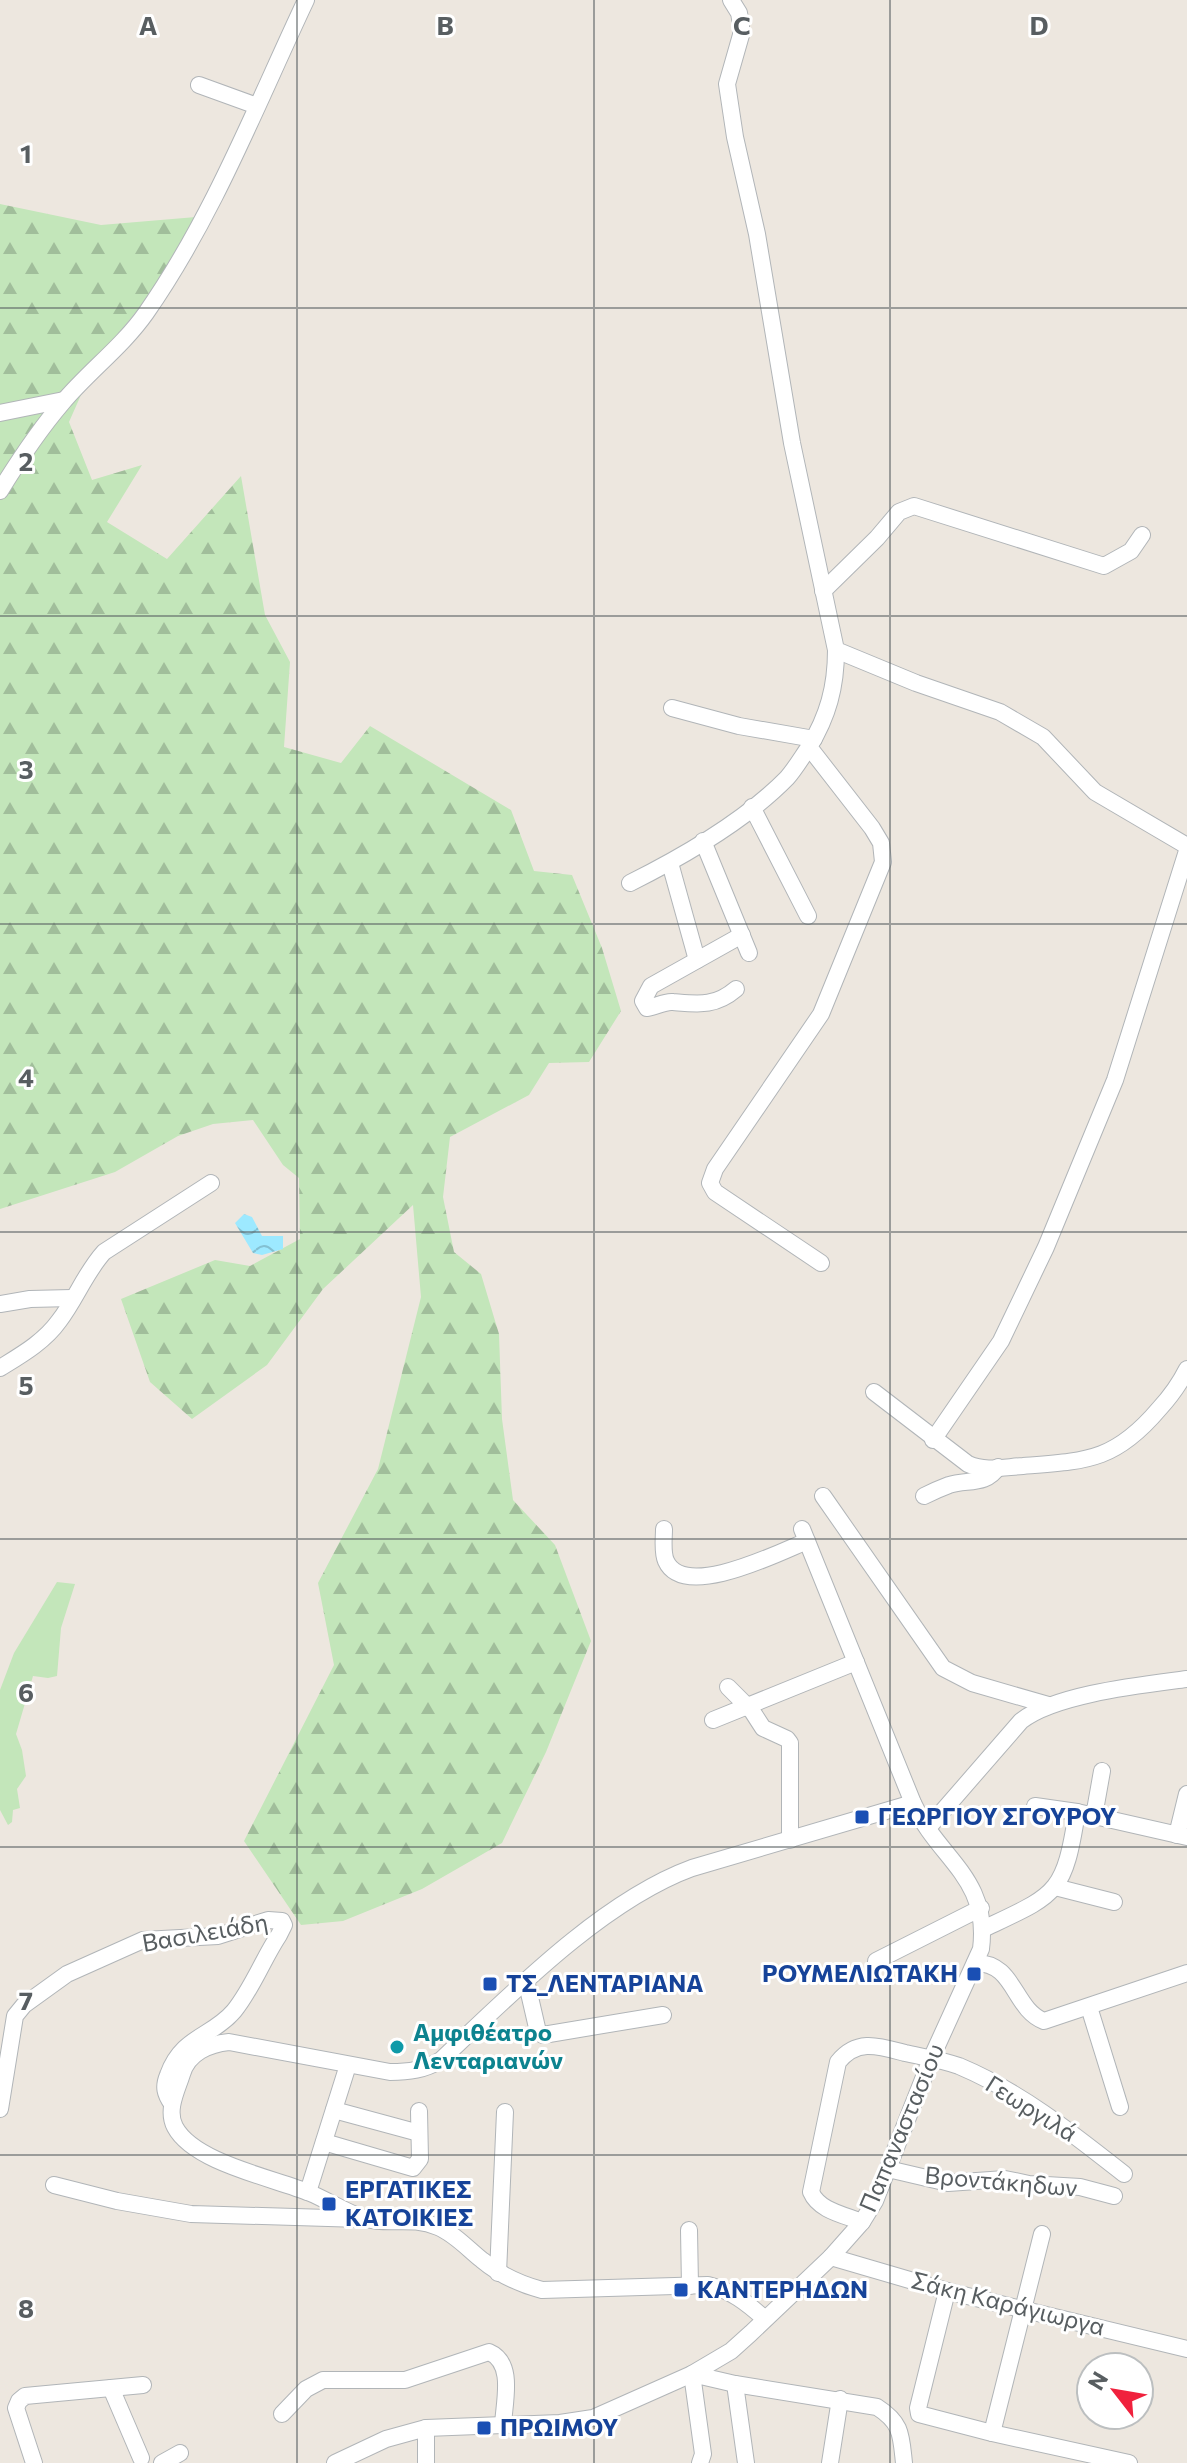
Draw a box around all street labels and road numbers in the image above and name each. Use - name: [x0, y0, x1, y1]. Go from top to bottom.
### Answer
- street label: Βασιλειάδη: [140, 1906, 270, 1957]
- street label: Παπαναστασίου: [852, 2039, 949, 2216]
- street label: Γεωργιλά: [981, 2068, 1083, 2147]
- street label: Βροντάκηδων: [924, 2159, 1079, 2202]
- street label: Σάκη Καράγιωργα: [909, 2265, 1108, 2341]

